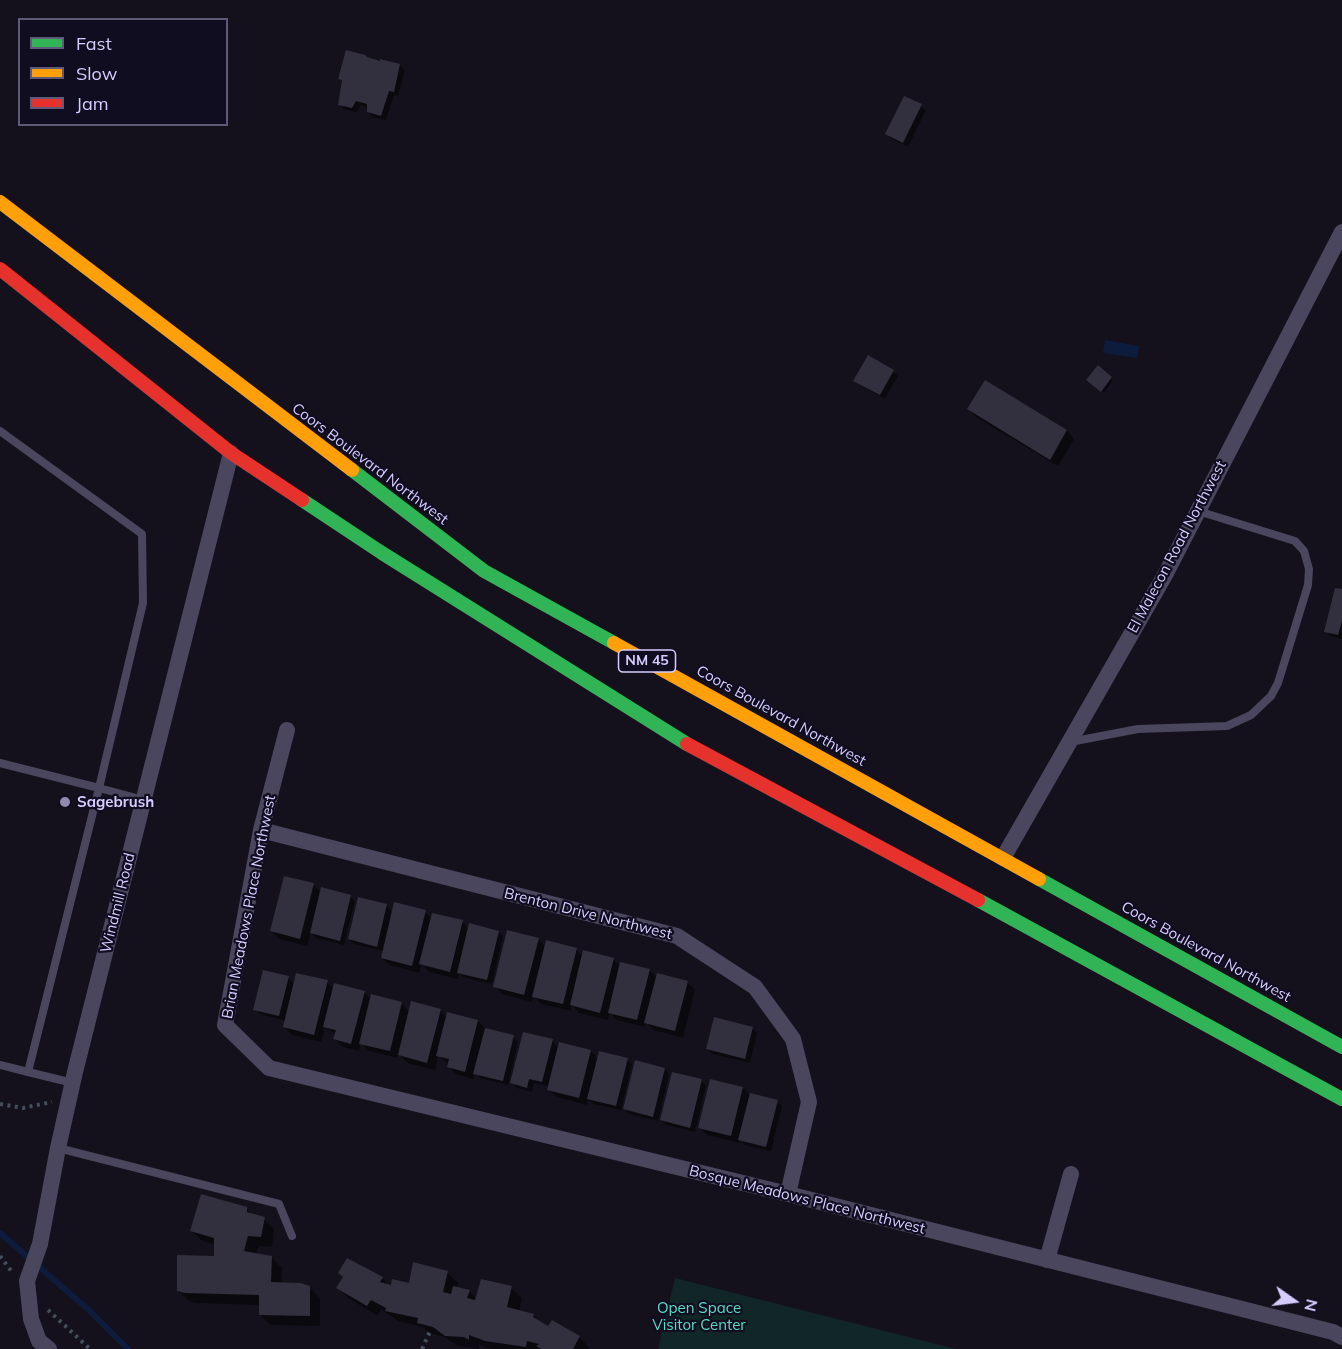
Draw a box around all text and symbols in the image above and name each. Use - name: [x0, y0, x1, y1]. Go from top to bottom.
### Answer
- legend: [18, 18, 228, 126]
- text: Fast: [76, 32, 112, 55]
- text: Slow: [76, 62, 117, 85]
- text: Jam: [76, 92, 109, 115]
- street label: Coors Boulevard Northwest: [288, 399, 452, 529]
- street label: El Malecon Road Northwest: [1124, 458, 1230, 636]
- road number: NM 45: [618, 650, 676, 672]
- street label: Coors Boulevard Northwest: [693, 662, 869, 770]
- place label: Sagebrush: [77, 793, 154, 811]
- street label: Brian Meadows Place Northwest: [218, 794, 280, 1020]
- marker: Sagebrush: [58, 795, 72, 809]
- street label: Windmill Road: [97, 851, 139, 955]
- street label: Brenton Drive Northwest: [502, 884, 674, 944]
- street label: Coors Boulevard Northwest: [1118, 898, 1294, 1006]
- street label: Bosque Meadows Place Northwest: [687, 1162, 927, 1238]
- north arrow: [1264, 1271, 1324, 1331]
- text: N: [1300, 1297, 1323, 1314]
- park label: Open Space Visitor Center: [652, 1299, 746, 1334]

